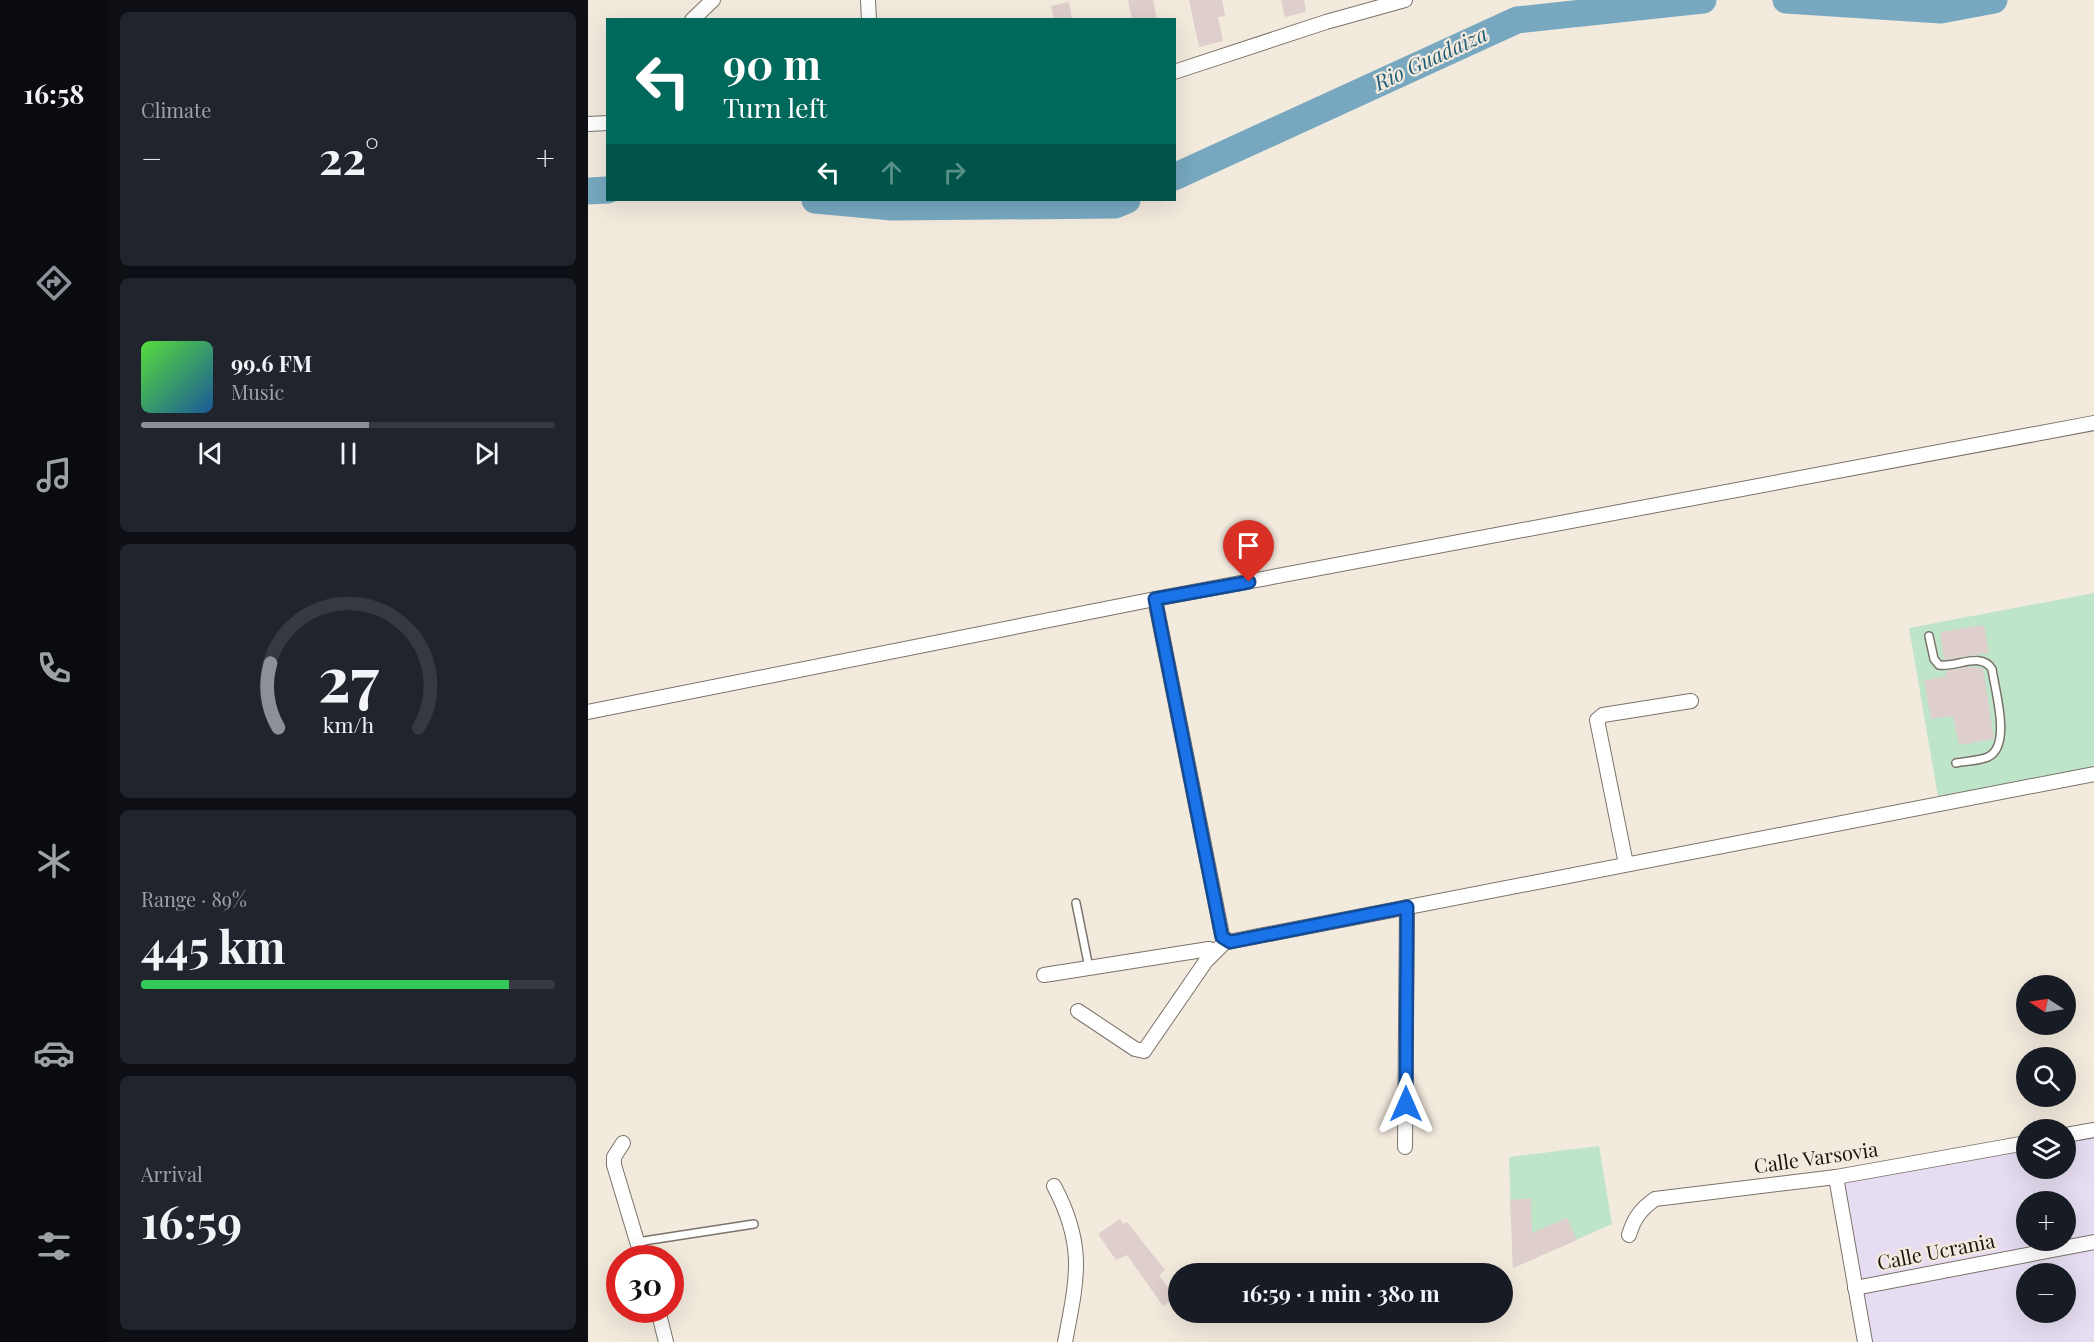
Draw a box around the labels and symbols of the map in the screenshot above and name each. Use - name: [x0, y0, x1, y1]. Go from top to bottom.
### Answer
- water label: Rio Guadaiza: [1368, 19, 1492, 96]
- pin: [1223, 520, 1274, 582]
- north arrow: [2016, 975, 2076, 1035]
- position arrow: [1374, 1072, 1438, 1136]
- street label: Calle Varsovia: [1752, 1134, 1880, 1179]
- street label: Calle Ucrania: [1874, 1226, 1997, 1275]
- speed limit sign: 30: [606, 1245, 684, 1323]

